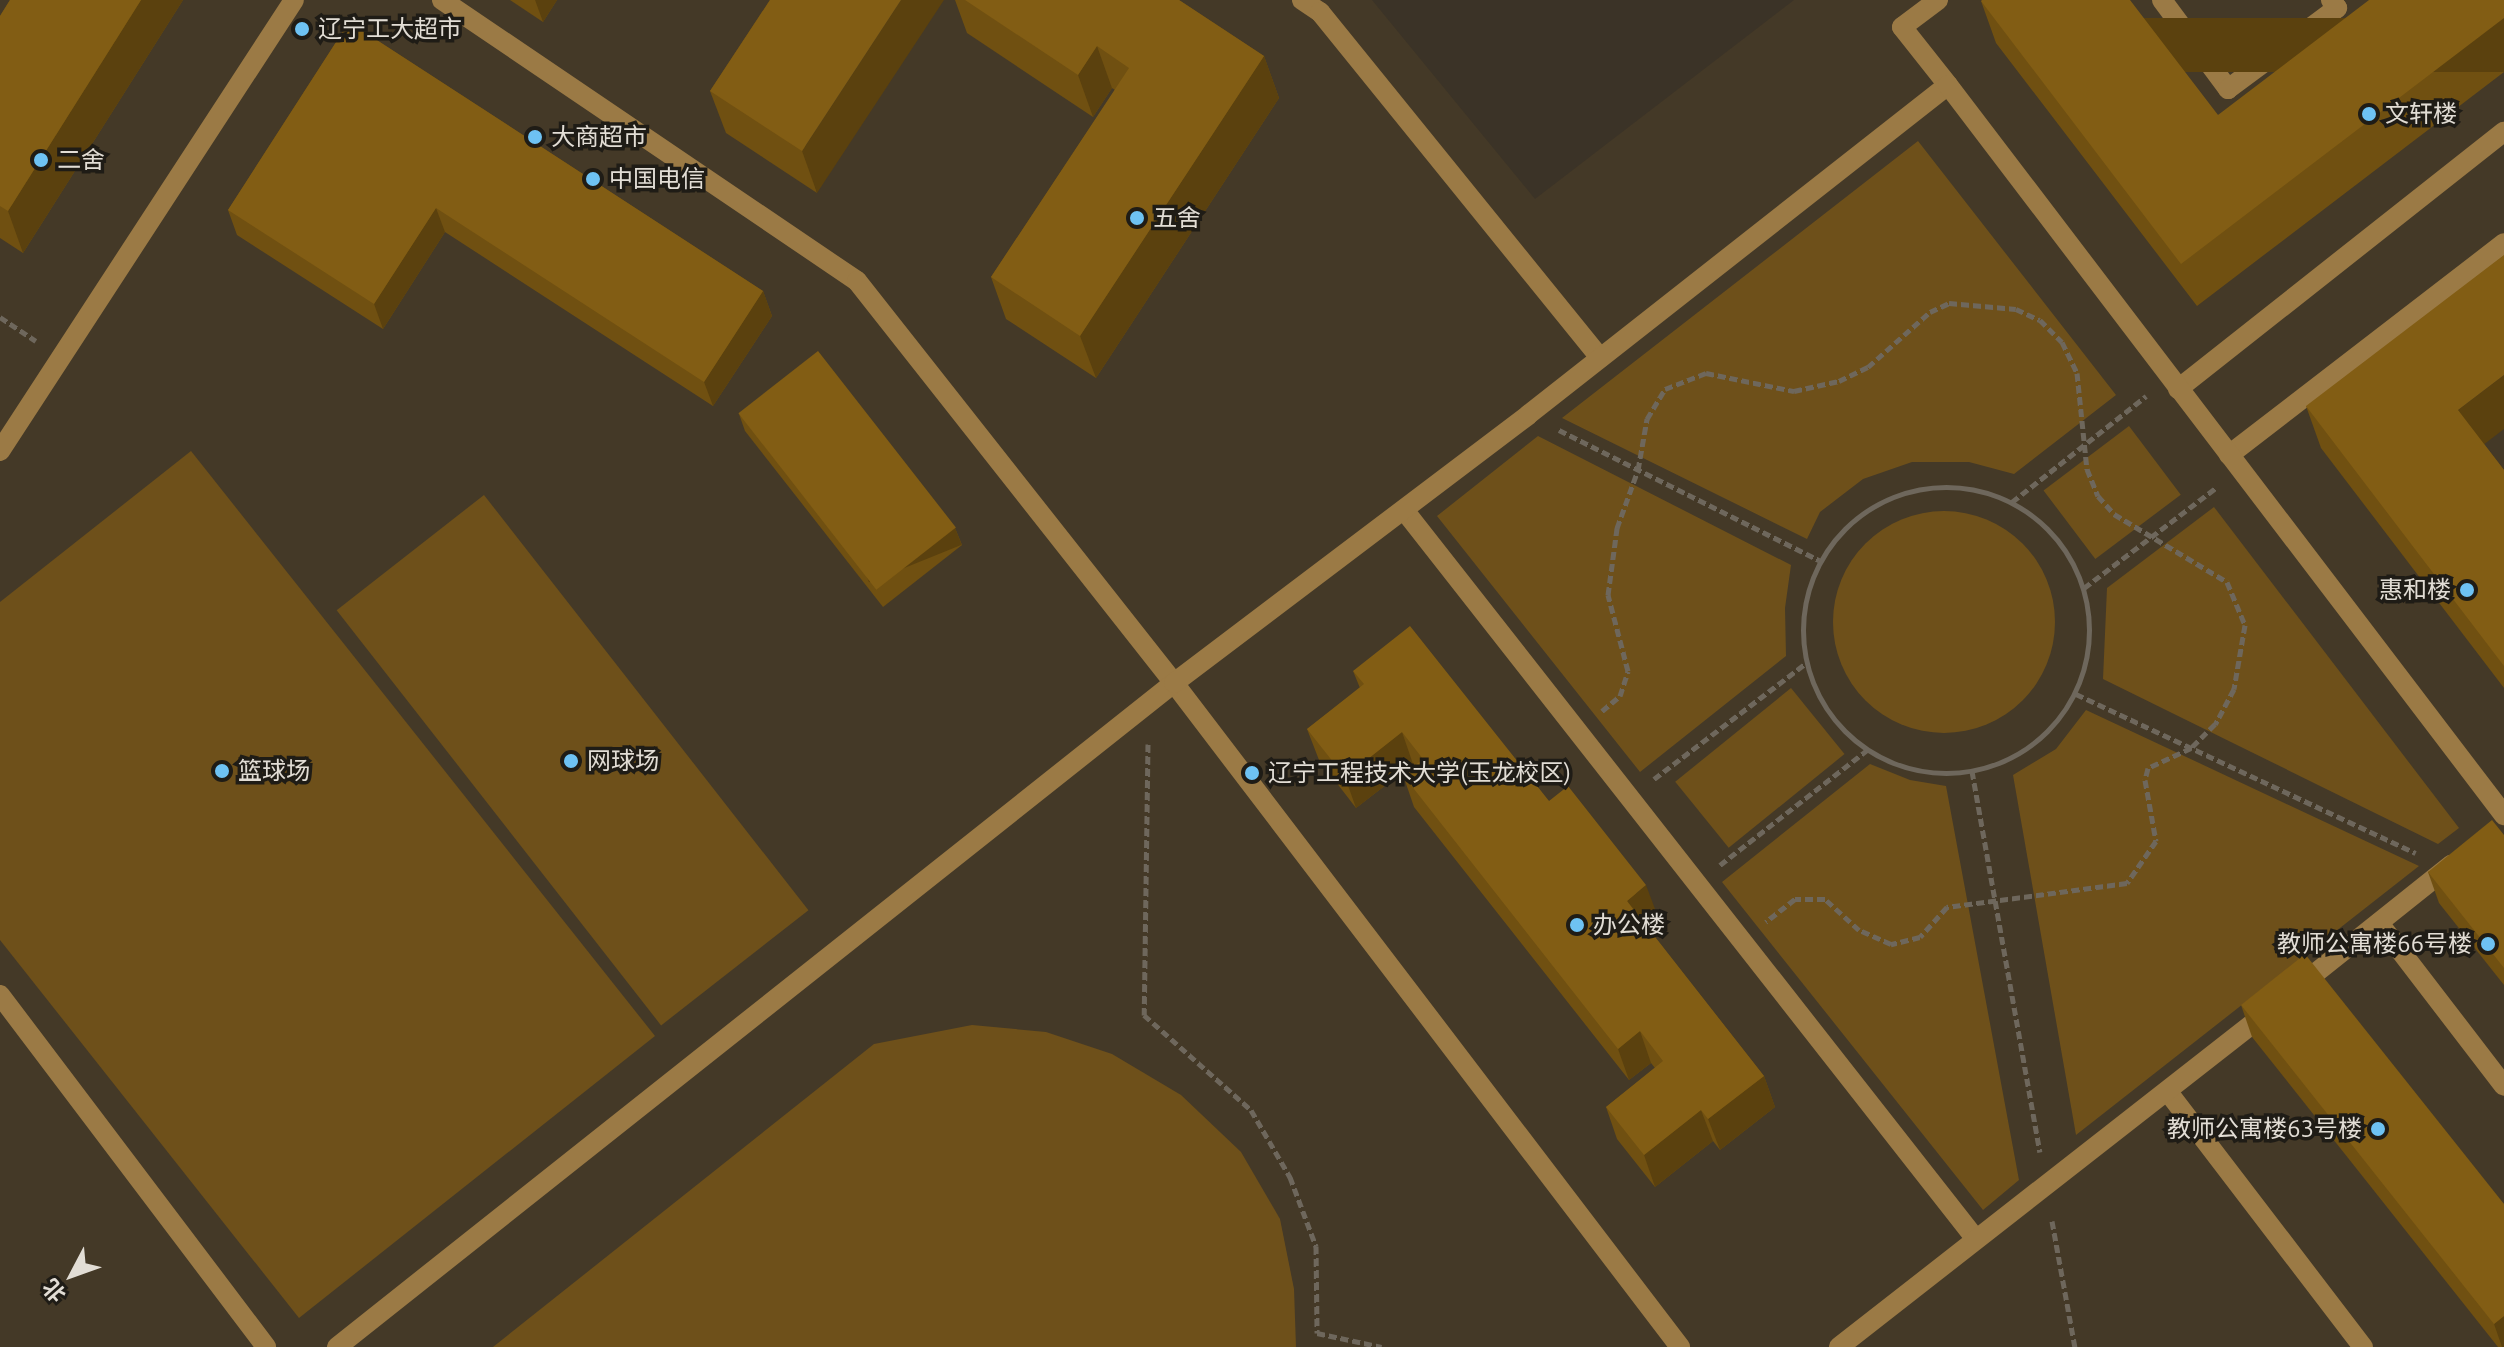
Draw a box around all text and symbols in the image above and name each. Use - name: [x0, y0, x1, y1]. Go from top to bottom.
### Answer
- place label: 辽宁工大超市: [318, 15, 462, 43]
- marker: 辽宁工大超市: [293, 20, 311, 38]
- place label: 文轩楼: [2385, 100, 2457, 128]
- marker: 文轩楼: [2360, 105, 2378, 123]
- place label: 大商超市: [551, 123, 647, 151]
- marker: 大商超市: [526, 128, 544, 146]
- place label: 二舍: [57, 146, 105, 174]
- marker: 二舍: [32, 151, 50, 169]
- place label: 中国电信: [609, 165, 705, 193]
- marker: 中国电信: [584, 170, 602, 188]
- place label: 五舍: [1153, 204, 1201, 232]
- marker: 五舍: [1128, 209, 1146, 227]
- place label: 惠和楼: [2379, 576, 2451, 604]
- marker: 惠和楼: [2458, 581, 2476, 599]
- place label: 网球场: [587, 747, 659, 775]
- marker: 网球场: [562, 752, 580, 770]
- place label: 篮球场: [238, 757, 310, 785]
- place label: 辽宁工程技术大学(玉龙校区): [1268, 759, 1571, 787]
- marker: 篮球场: [213, 762, 231, 780]
- marker: 辽宁工程技术大学(玉龙校区): [1243, 764, 1261, 782]
- place label: 办公楼: [1593, 911, 1665, 939]
- marker: 办公楼: [1568, 916, 1586, 934]
- place label: 教师公寓楼66号楼: [2277, 930, 2472, 958]
- marker: 教师公寓楼66号楼: [2479, 935, 2497, 953]
- place label: 教师公寓楼63号楼: [2167, 1115, 2362, 1143]
- marker: 教师公寓楼63号楼: [2369, 1120, 2387, 1138]
- north arrow: [32, 1235, 112, 1315]
- text: 北: [37, 1275, 70, 1308]

